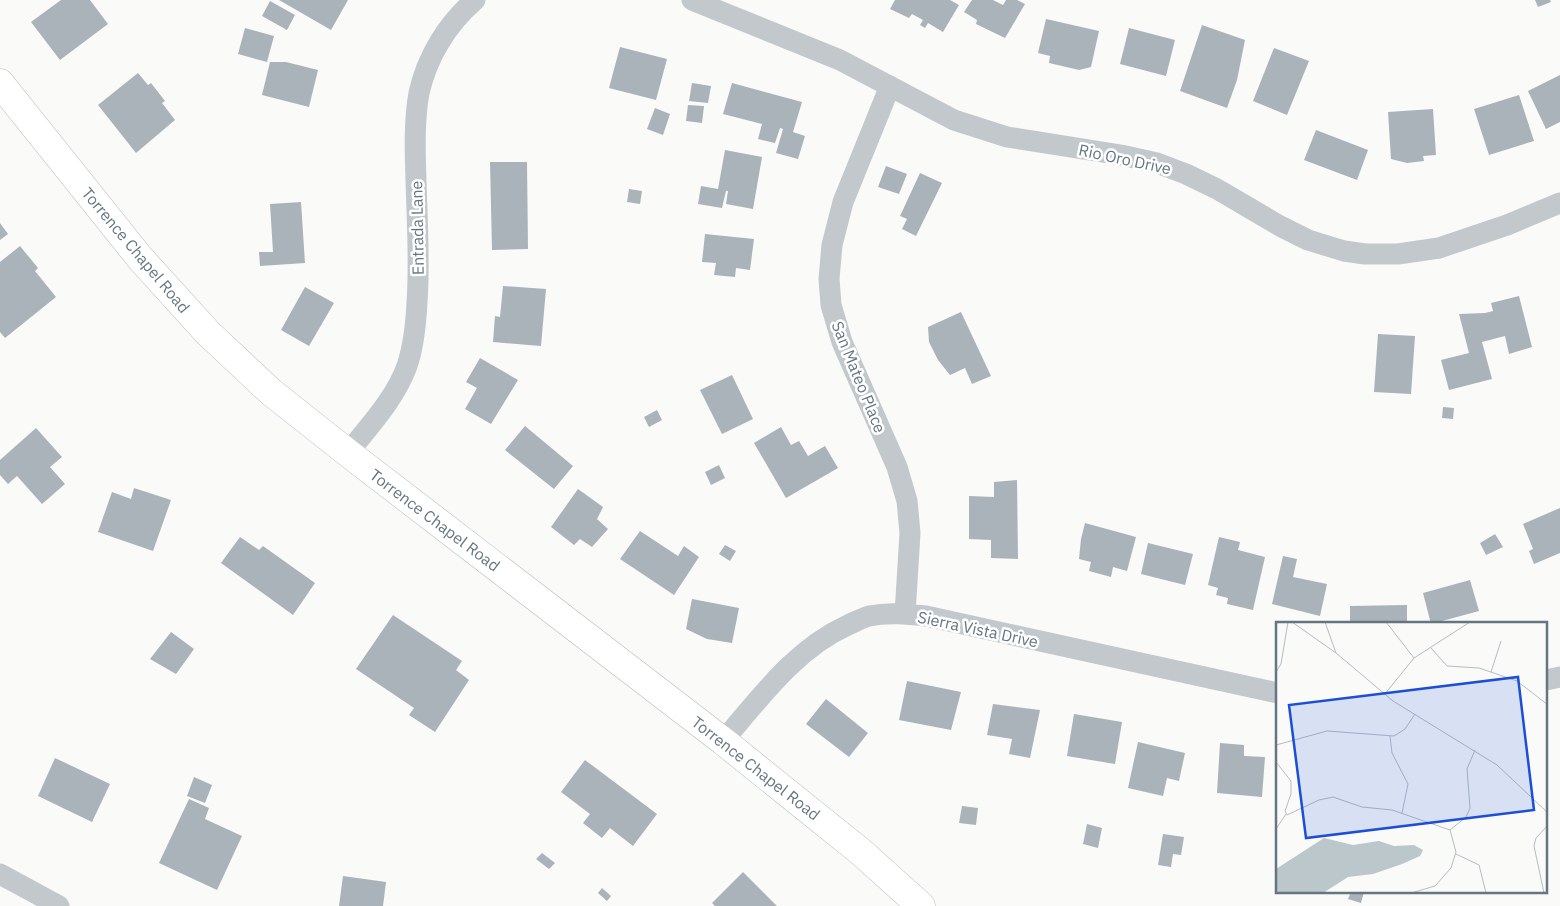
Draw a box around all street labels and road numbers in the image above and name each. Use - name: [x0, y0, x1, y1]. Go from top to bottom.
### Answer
- street label: Rio Oro Drive: [1077, 139, 1173, 179]
- street label: Entrada Lane: [406, 180, 428, 275]
- street label: Torrence Chapel Road: [78, 183, 194, 317]
- street label: San Mateo Place: [828, 318, 891, 436]
- street label: Torrence Chapel Road: [366, 465, 504, 575]
- street label: Sierra Vista Drive: [916, 606, 1040, 652]
- street label: Torrence Chapel Road: [688, 712, 824, 824]

